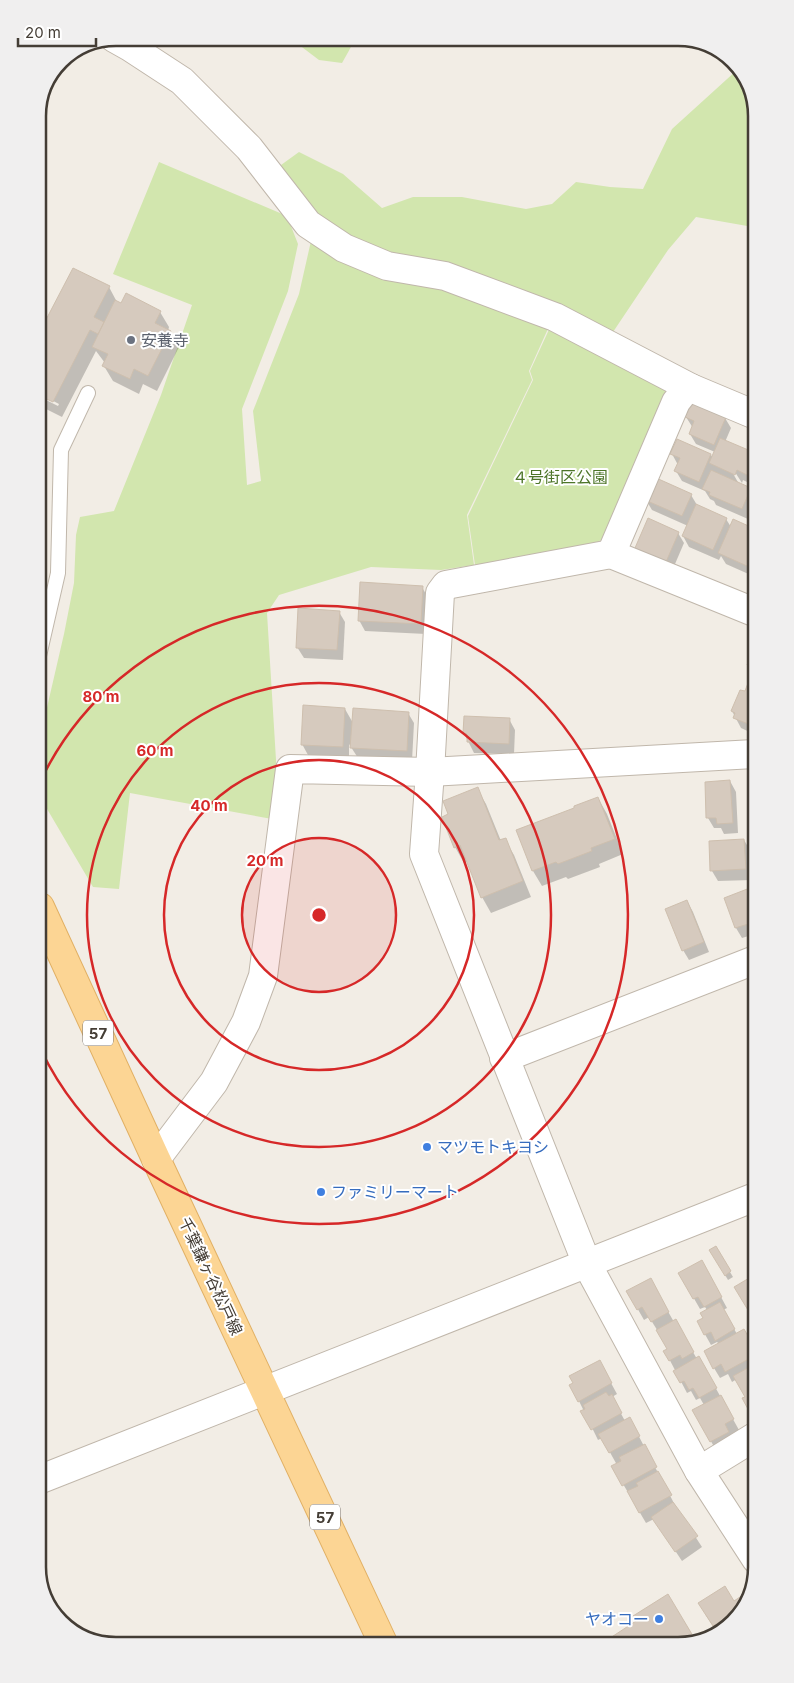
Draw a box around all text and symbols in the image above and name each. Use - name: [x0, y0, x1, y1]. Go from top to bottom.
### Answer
- scale bar: [18, 15, 95, 47]
- text: 20 m: [25, 23, 61, 42]
- place label: 安養寺: [141, 330, 189, 350]
- marker: 安養寺: [125, 334, 137, 346]
- park label: ４号街区公園: [512, 467, 608, 487]
- text: 80 m: [82, 687, 120, 706]
- text: 60 m: [136, 741, 174, 760]
- text: 40 m: [190, 796, 228, 815]
- text: 20 m: [247, 851, 283, 870]
- centre of rings: [310, 906, 328, 924]
- road number: 57: [83, 1020, 113, 1046]
- place label: マツモトキヨシ: [437, 1137, 549, 1157]
- marker: マツモトキヨシ: [421, 1141, 433, 1153]
- place label: ファミリーマート: [331, 1182, 459, 1202]
- marker: ファミリーマート: [315, 1186, 327, 1198]
- street label: 千葉鎌ヶ谷松戸線: [175, 1214, 247, 1338]
- road number: 57: [310, 1504, 340, 1530]
- place label: ヤオコー: [585, 1609, 649, 1629]
- marker: ヤオコー: [653, 1613, 665, 1625]

